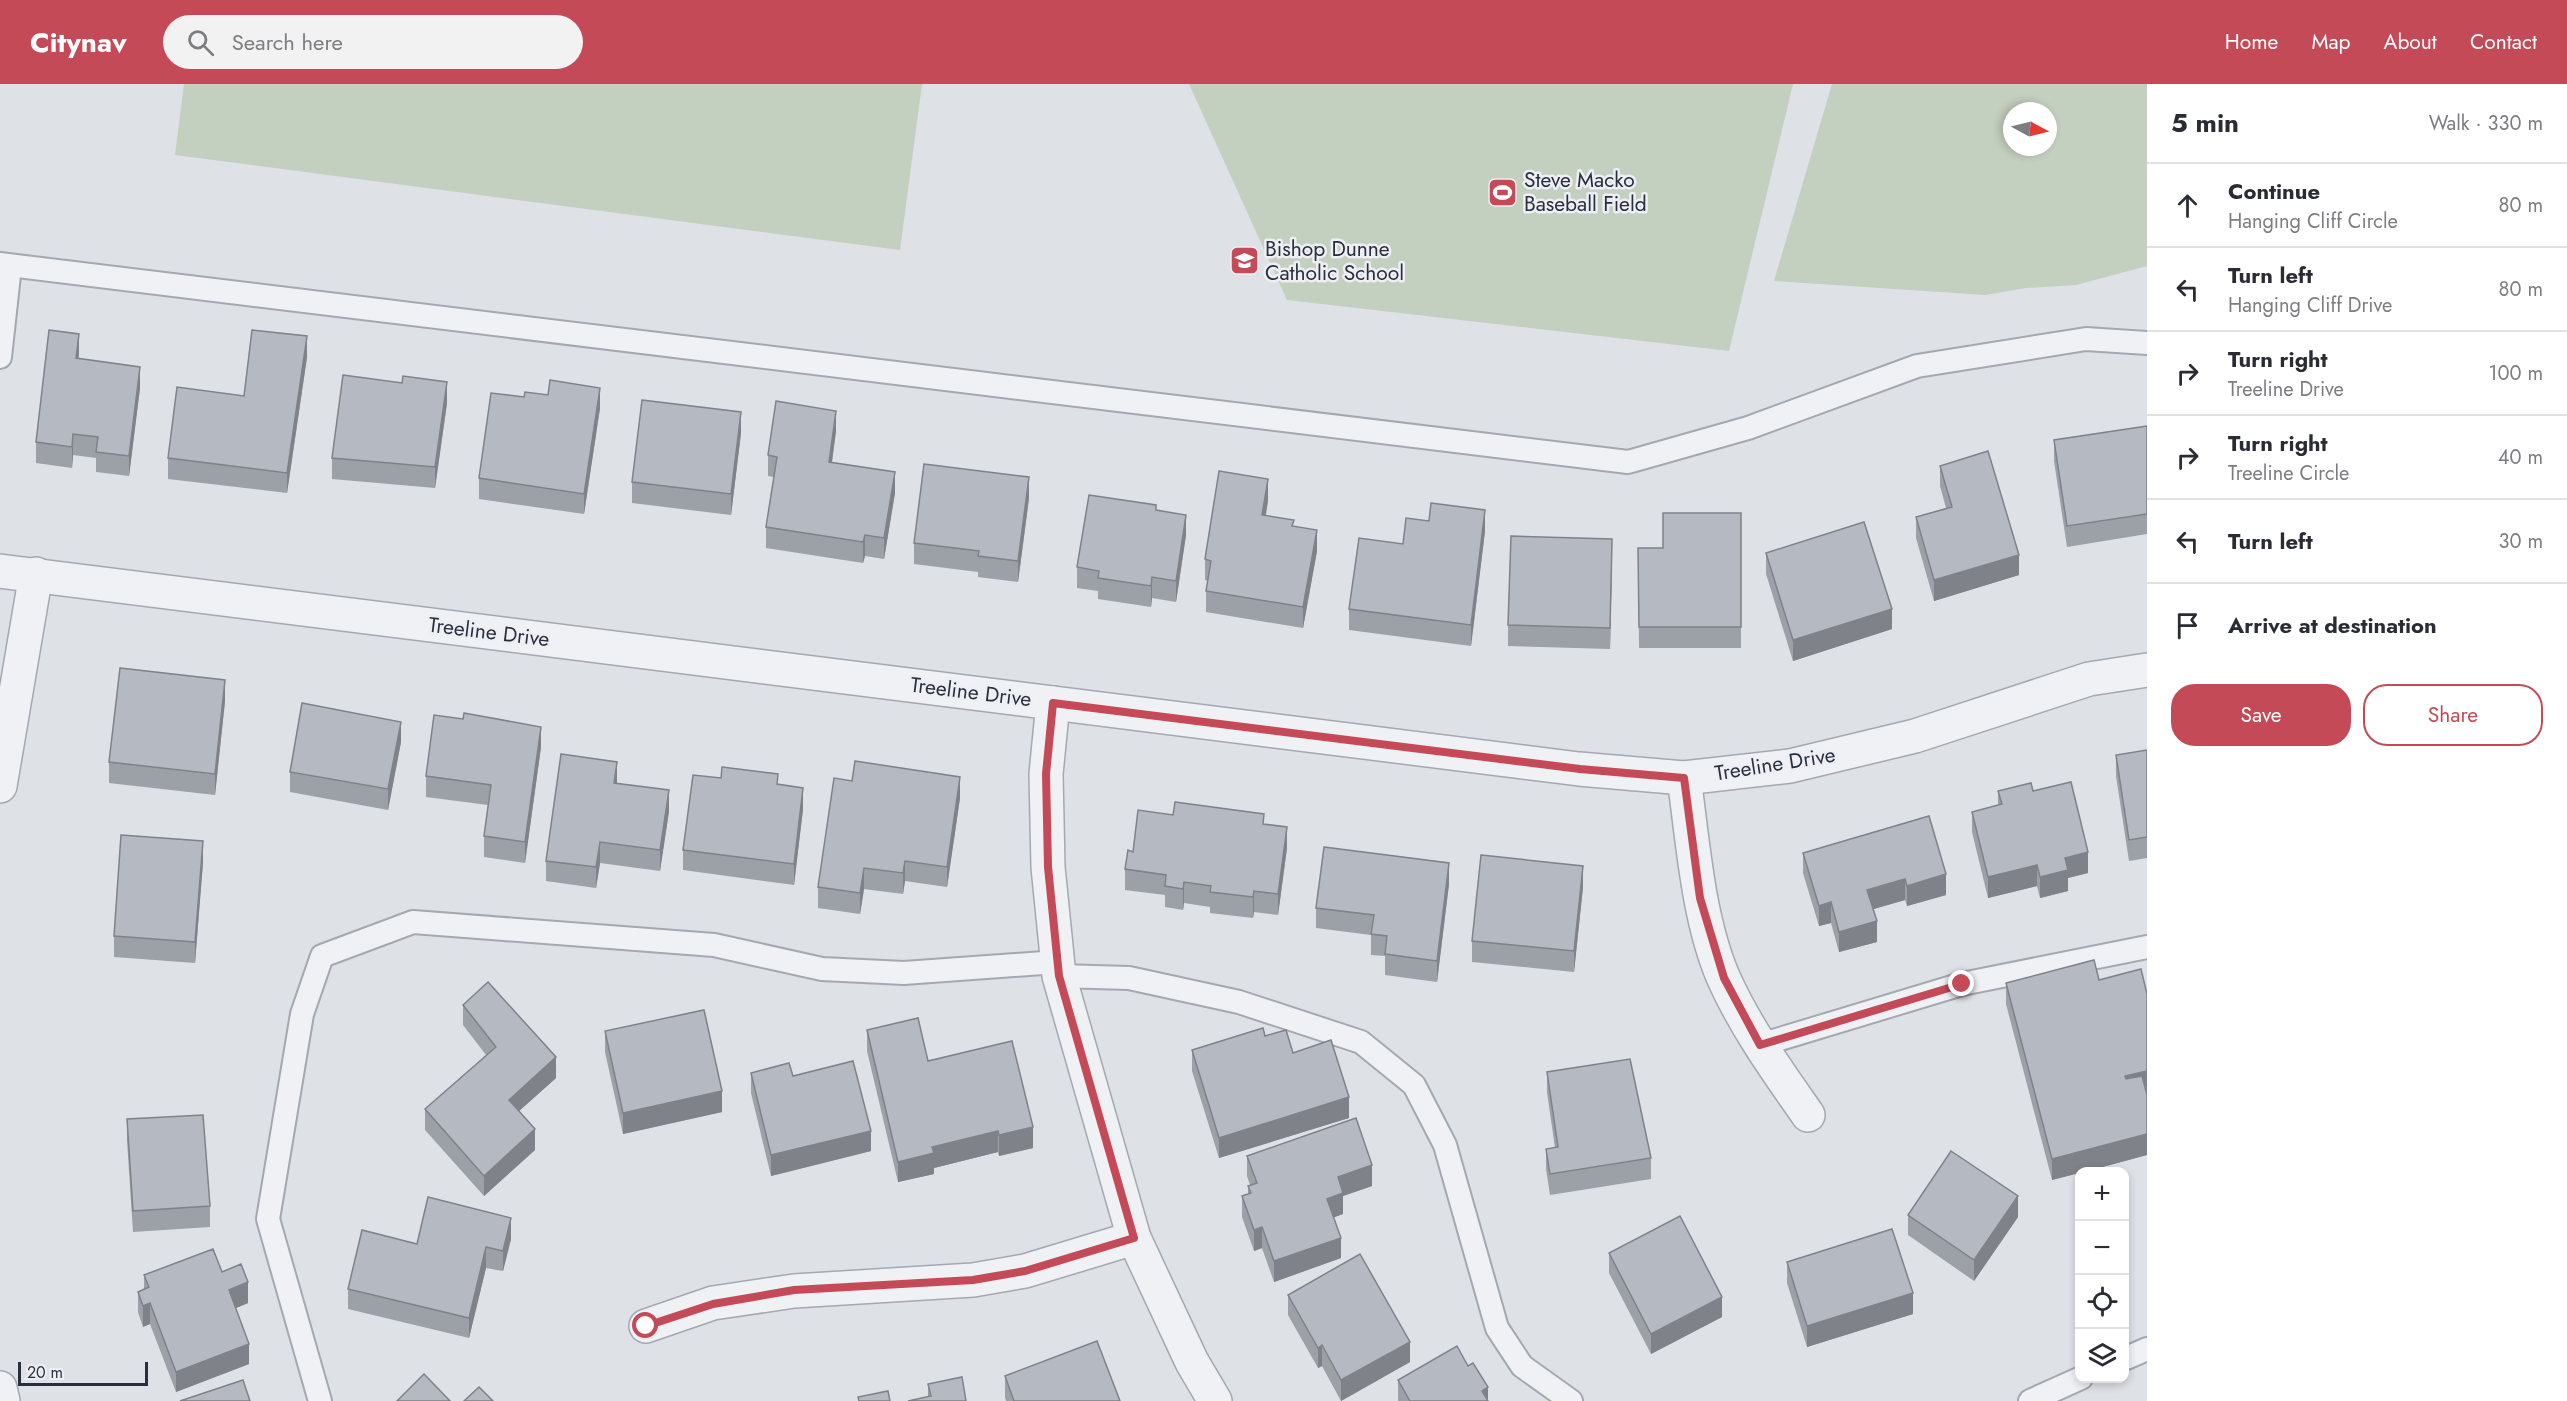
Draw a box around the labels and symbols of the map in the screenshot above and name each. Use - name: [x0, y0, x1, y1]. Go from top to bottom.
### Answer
- north arrow: [2003, 102, 2057, 156]
- place label: Steve Macko Baseball Field: [1524, 165, 1647, 219]
- sports icon: Steve Macko Baseball Field: [1487, 176, 1519, 208]
- place label: Bishop Dunne Catholic School: [1265, 234, 1404, 288]
- school or university icon: Bishop Dunne Catholic School: [1228, 245, 1260, 277]
- street label: Treeline Drive: [427, 610, 551, 654]
- street label: Treeline Drive: [909, 670, 1033, 714]
- street label: Treeline Drive: [1713, 740, 1838, 788]
- route end: [1948, 970, 1974, 996]
- route start: [632, 1312, 658, 1338]
- scale bar: [18, 1359, 148, 1386]

